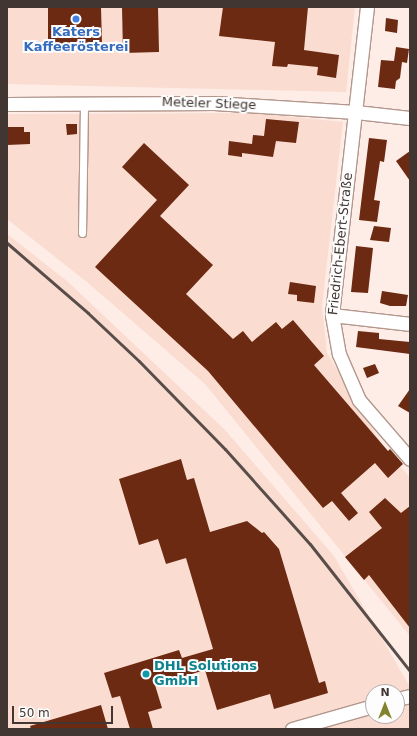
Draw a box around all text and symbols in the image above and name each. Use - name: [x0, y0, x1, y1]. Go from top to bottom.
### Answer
- marker: Katers Kaffeerösterei: [71, 14, 81, 24]
- place label: Katers Kaffeerösterei: [24, 25, 128, 56]
- street label: Meteler Stiege: [161, 95, 257, 113]
- street label: Friedrich-Ebert-Straße: [326, 172, 356, 316]
- place label: DHL Solutions GmbH: [154, 659, 257, 690]
- marker: DHL Solutions GmbH: [141, 669, 151, 679]
- north arrow: [365, 684, 405, 724]
- text: N: [380, 686, 390, 699]
- scale bar: [14, 698, 115, 724]
- text: 50 m: [19, 706, 50, 720]

